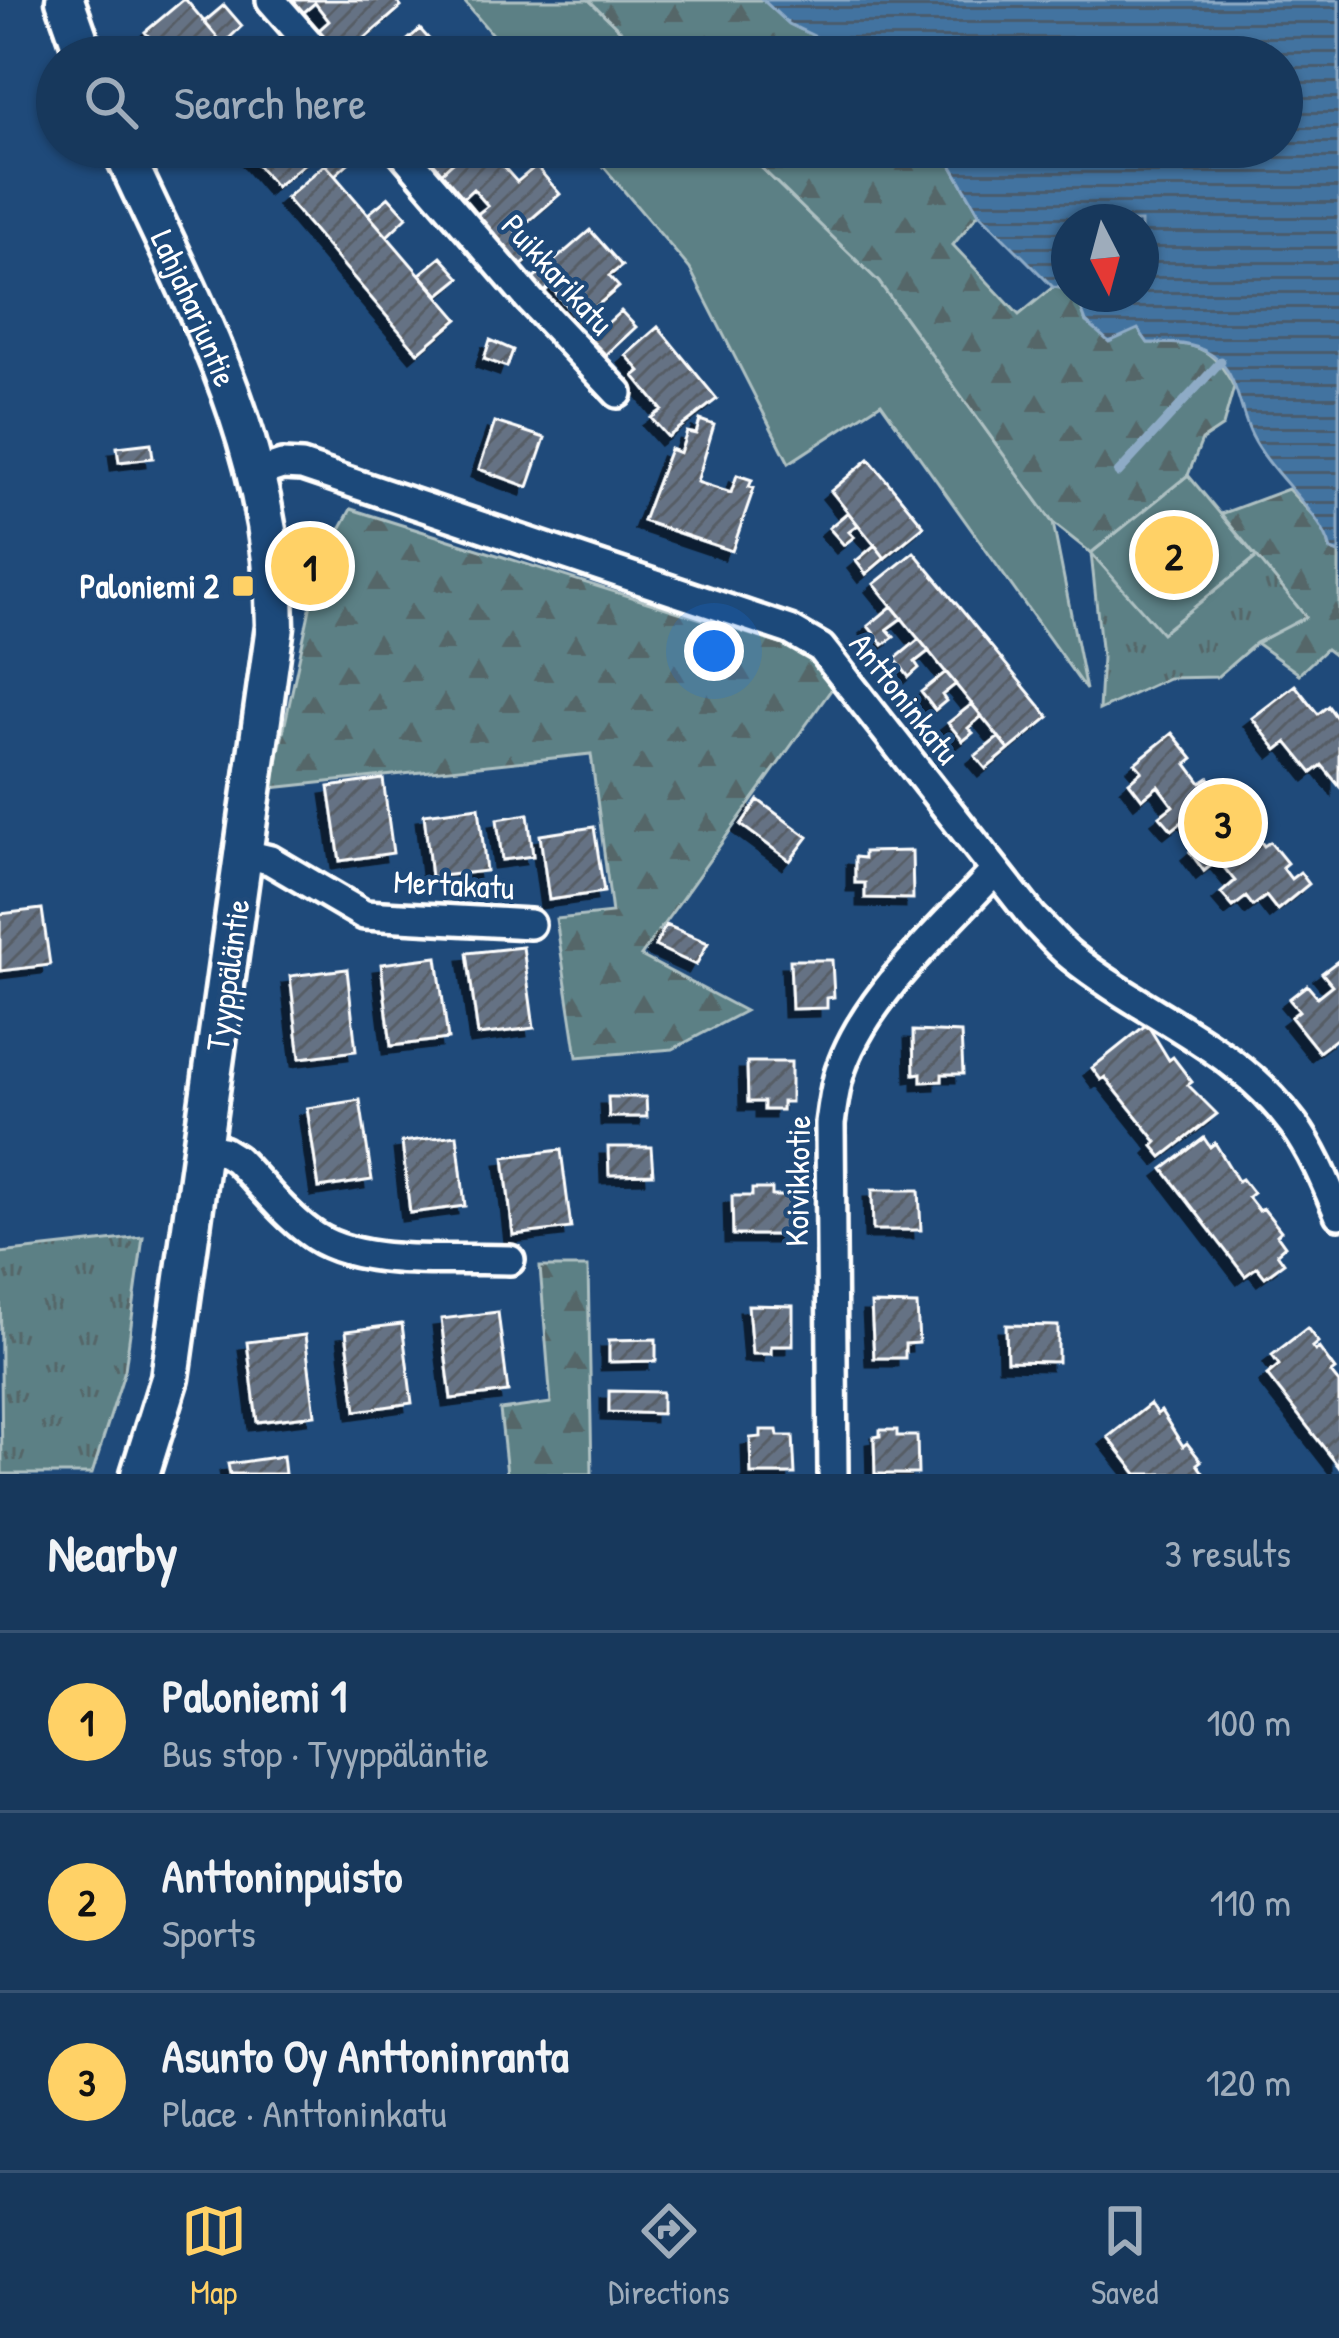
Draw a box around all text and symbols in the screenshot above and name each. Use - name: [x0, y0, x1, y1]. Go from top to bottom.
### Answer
- search box: [36, 36, 1303, 168]
- icon: search: [78, 69, 144, 135]
- text: Search here: [174, 72, 366, 133]
- street label: Puikkarikatu: [492, 204, 624, 344]
- north arrow: [1051, 204, 1159, 312]
- street label: Lahjaharjuntie: [141, 222, 248, 393]
- pin: 2: [1135, 510, 1213, 600]
- pin: 1: [271, 521, 349, 611]
- place label: Paloniemi 2: [80, 564, 220, 608]
- marker: Paloniemi 2: [230, 573, 256, 599]
- your location: [684, 621, 744, 681]
- street label: Anttoninkatu: [840, 623, 970, 773]
- pin: 3: [1184, 778, 1262, 868]
- street label: Mertakatu: [392, 859, 516, 909]
- street label: Tyyppäläntie: [195, 896, 260, 1054]
- street label: Koivikkotie: [774, 1115, 820, 1247]
- text: Nearby: [48, 1518, 178, 1587]
- text: 3 results: [1165, 1526, 1291, 1579]
- text: Paloniemi 1: [162, 1665, 347, 1726]
- text: 1: [80, 1695, 94, 1748]
- text: 100 m: [1206, 1695, 1291, 1748]
- text: Bus stop · Tyyppäläntie: [162, 1726, 489, 1779]
- text: Anttoninpuisto: [162, 1845, 402, 1906]
- text: 2: [78, 1875, 96, 1928]
- text: 110 m: [1210, 1875, 1291, 1928]
- text: Sports: [162, 1906, 256, 1959]
- text: Asunto Oy Anttoninranta: [162, 2025, 569, 2086]
- text: 3: [78, 2055, 96, 2108]
- text: 120 m: [1206, 2055, 1291, 2108]
- text: Place · Anttoninkatu: [162, 2086, 447, 2139]
- tab: Map: [181, 2198, 247, 2314]
- tab: Directions: [608, 2198, 730, 2314]
- tab: Saved: [1091, 2198, 1158, 2314]

